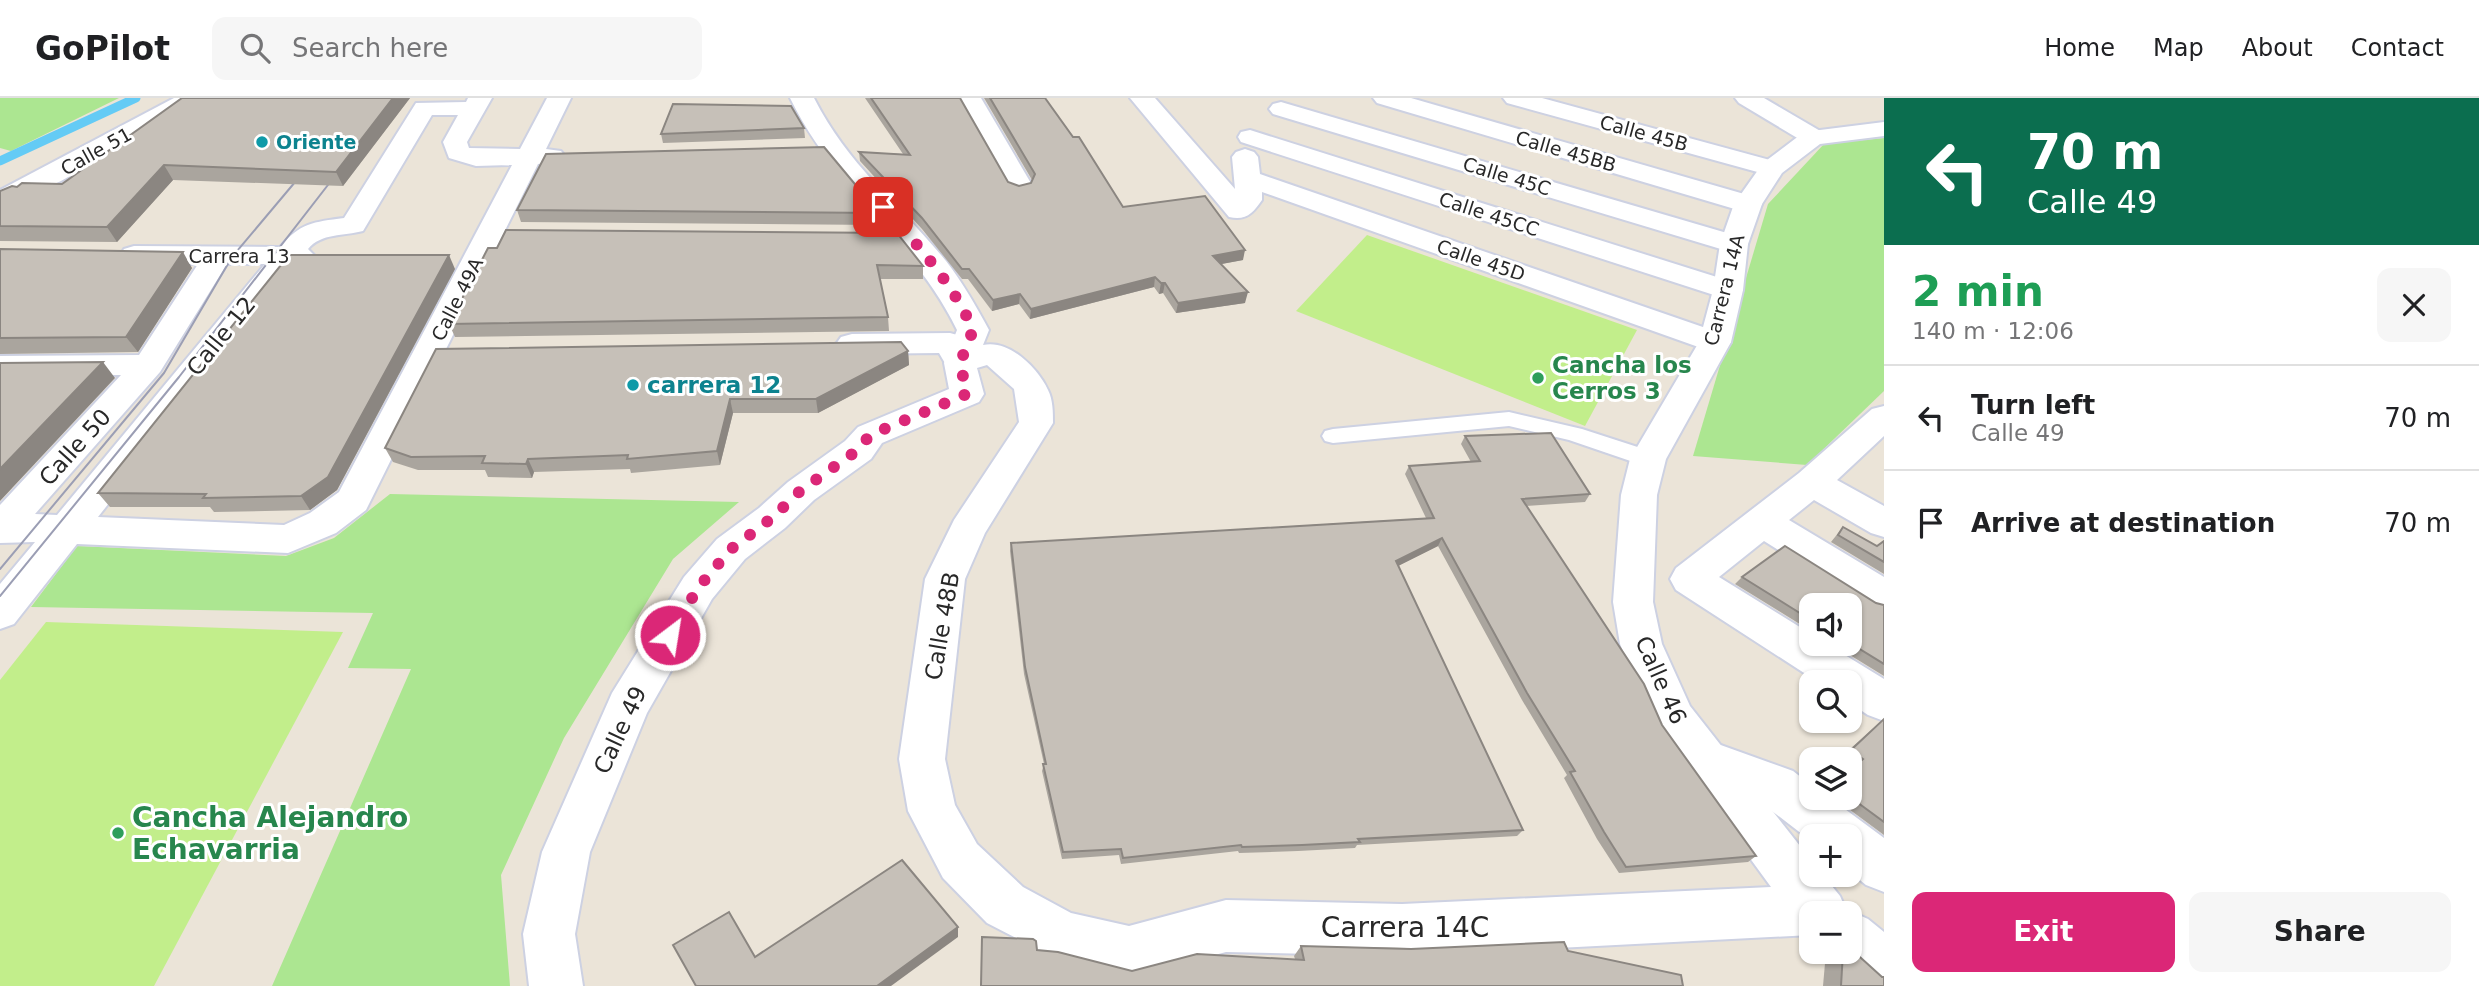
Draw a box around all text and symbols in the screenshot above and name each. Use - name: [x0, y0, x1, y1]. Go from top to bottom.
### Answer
- search box: [212, 17, 702, 80]
- text: GoPilot: [35, 29, 170, 68]
- icon: search: [236, 29, 274, 67]
- text: Search here: [292, 33, 448, 63]
- text: Home: [2044, 34, 2115, 62]
- text: Map: [2153, 34, 2204, 62]
- text: About: [2242, 34, 2313, 62]
- text: Contact: [2351, 34, 2444, 62]
- street label: Calle 45B: [1597, 111, 1691, 155]
- street label: Calle 51: [57, 123, 135, 179]
- text: 70 m: [2027, 124, 2163, 181]
- street label: Calle 45BB: [1513, 126, 1619, 176]
- icon: left: [1912, 126, 2003, 217]
- place label: Oriente: [276, 131, 356, 153]
- marker: Oriente: [254, 134, 270, 150]
- street label: Calle 45C: [1460, 152, 1554, 200]
- pin: [853, 177, 913, 237]
- text: Calle 49: [2027, 183, 2157, 221]
- street label: Calle 45CC: [1436, 187, 1542, 241]
- icon: arrive: [864, 188, 902, 226]
- street label: Carrera 14A: [1700, 232, 1748, 348]
- street label: Calle 45D: [1434, 235, 1528, 285]
- street label: Carrera 13: [188, 245, 290, 267]
- street label: Calle 49A: [427, 254, 487, 344]
- text: 2 min: [1912, 267, 2044, 316]
- button: close: [2377, 268, 2451, 342]
- street label: Calle 12: [181, 291, 261, 381]
- text: 140 m · 12:06: [1912, 318, 2074, 344]
- place label: Cancha los Cerros 3: [1552, 352, 1692, 404]
- marker: Cancha los Cerros 3: [1530, 370, 1546, 386]
- place label: carrera 12: [647, 372, 781, 398]
- marker: carrera 12: [625, 377, 641, 393]
- text: Turn left: [1971, 390, 2095, 420]
- icon: left: [1912, 399, 1950, 437]
- street label: Calle 50: [34, 403, 116, 491]
- text: 70 m: [2384, 403, 2451, 433]
- text: Calle 49: [1971, 420, 2065, 446]
- icon: arrive: [1912, 504, 1950, 542]
- text: Arrive at destination: [1971, 508, 2275, 538]
- text: 70 m: [2384, 508, 2451, 538]
- street label: Calle 48B: [920, 570, 964, 682]
- map controls: [1799, 593, 1862, 964]
- button: sound: [1799, 593, 1862, 656]
- position arrow: [633, 598, 707, 672]
- street label: Calle 46: [1630, 632, 1692, 728]
- button: search: [1799, 670, 1862, 733]
- street label: Calle 49: [588, 682, 652, 778]
- button: layers: [1799, 747, 1862, 810]
- place label: Cancha Alejandro Echavarria: [132, 801, 408, 866]
- button: +: [1799, 824, 1862, 887]
- marker: Cancha Alejandro Echavarria: [110, 825, 126, 841]
- button: Exit: [1912, 892, 2175, 972]
- button: Share: [2189, 892, 2451, 972]
- button: −: [1799, 901, 1862, 964]
- street label: Carrera 14C: [1321, 911, 1489, 944]

